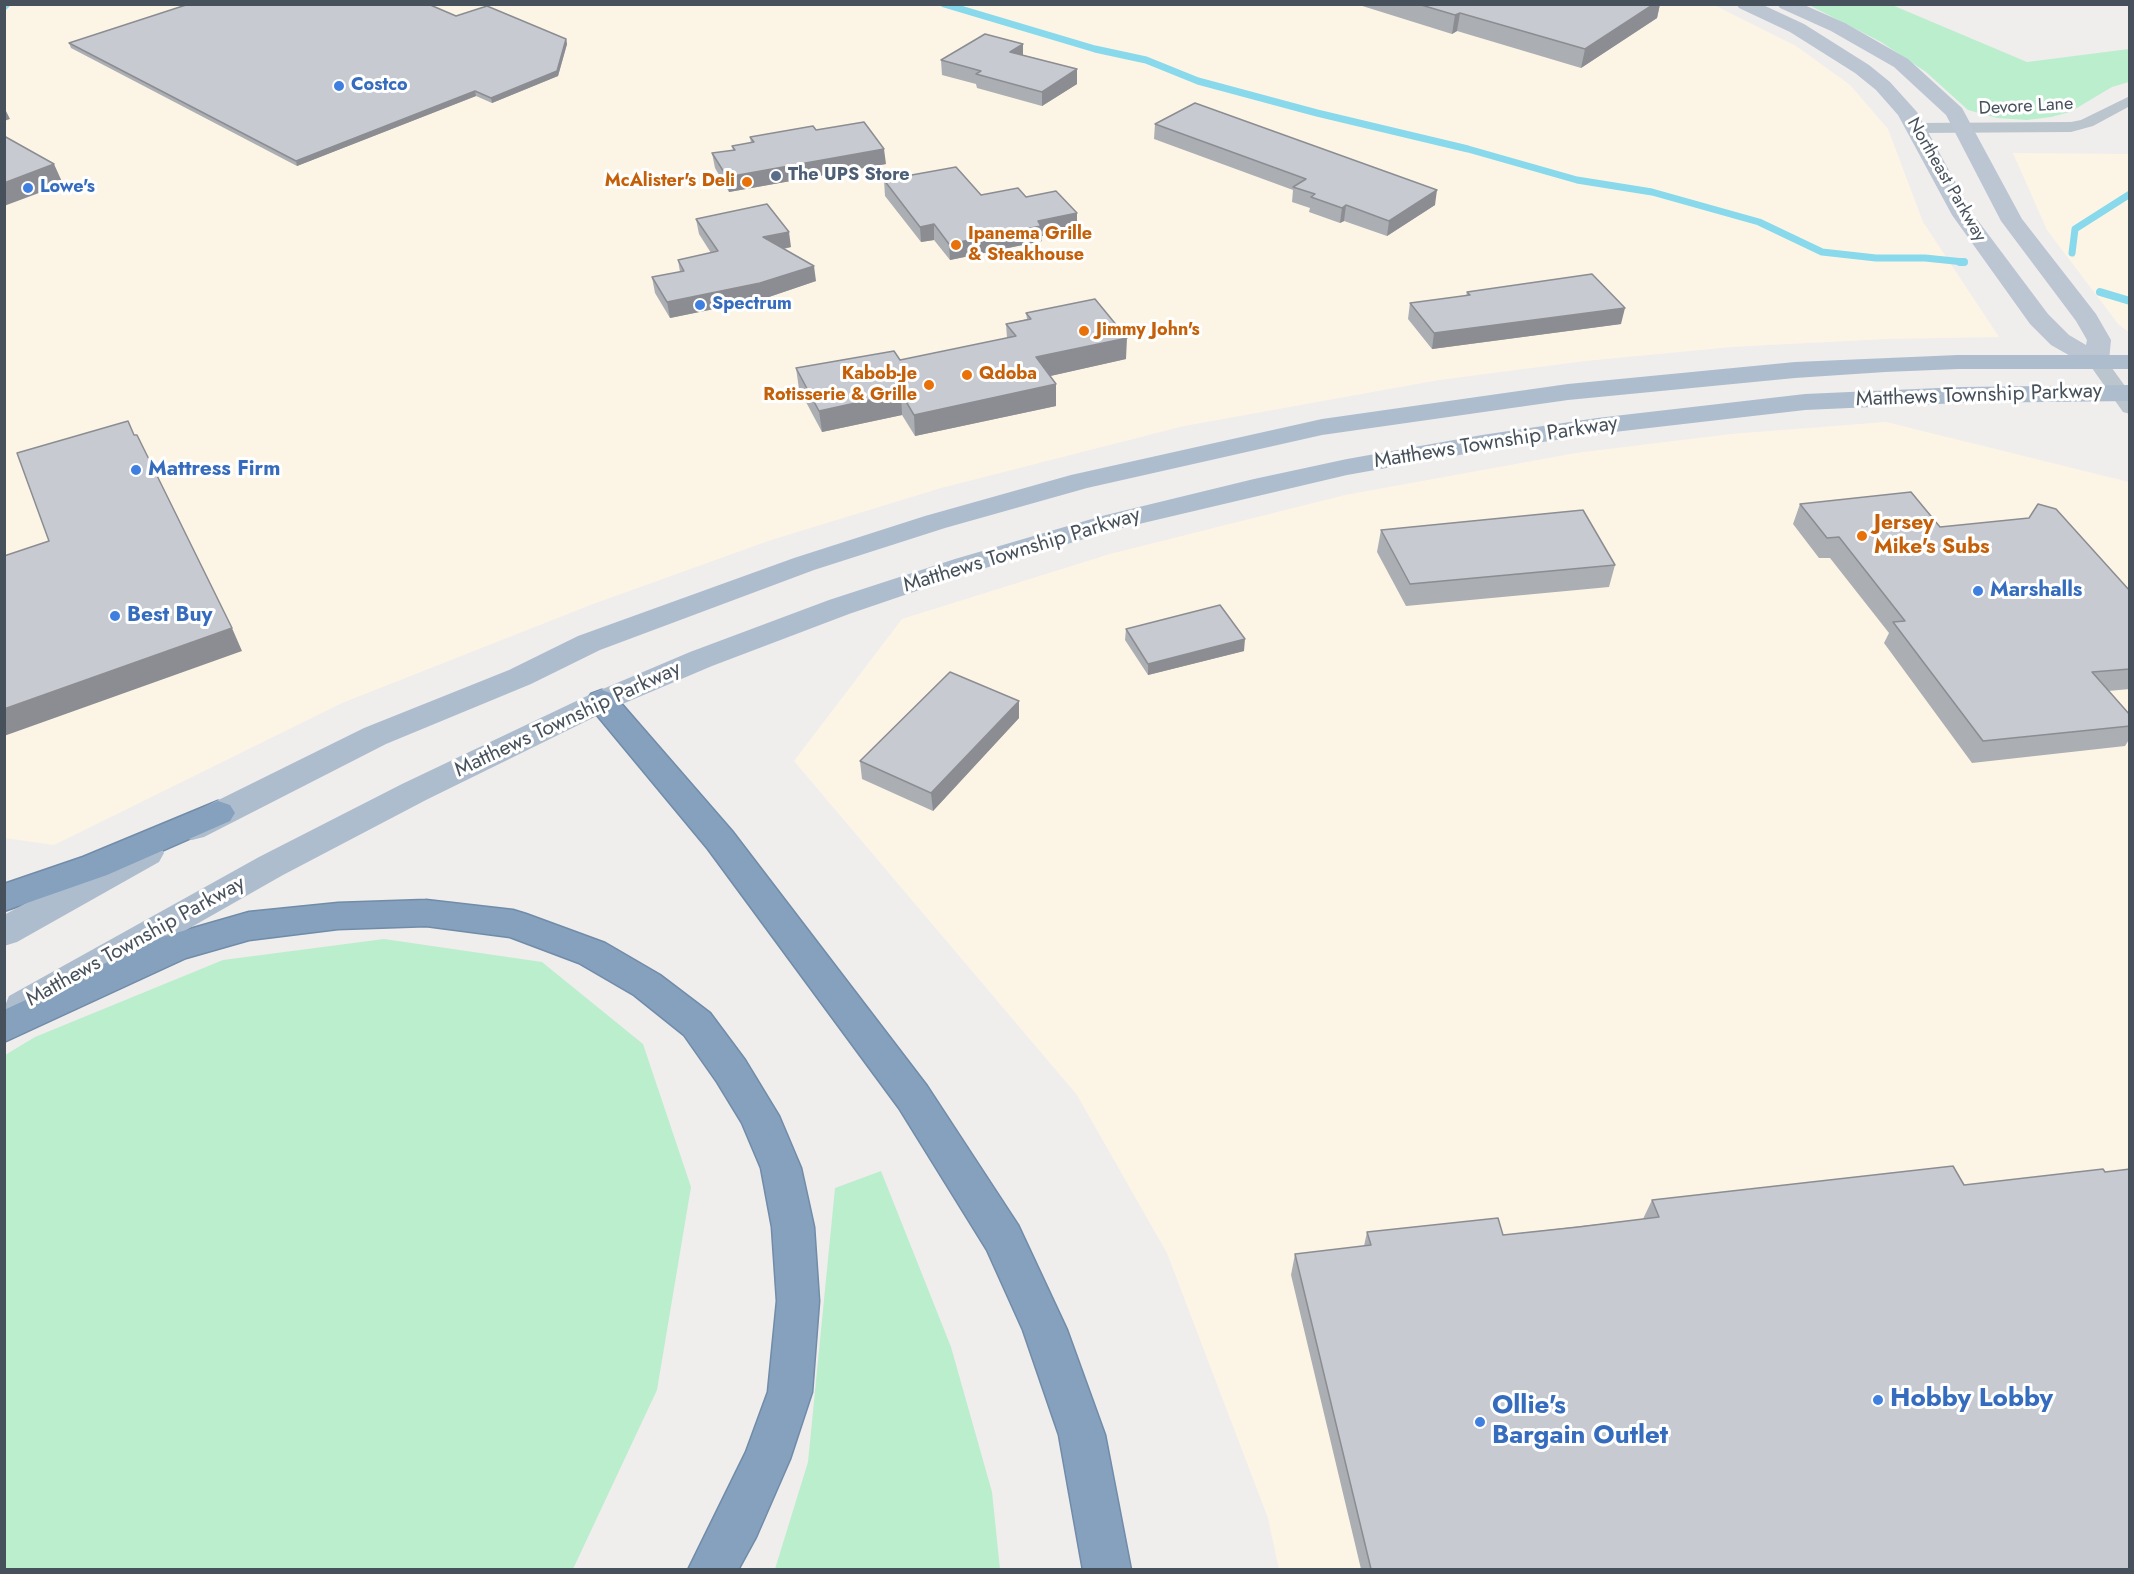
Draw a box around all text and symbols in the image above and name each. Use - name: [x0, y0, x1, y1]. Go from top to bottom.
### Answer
- place label: Costco: [351, 75, 408, 97]
- marker: Costco: [332, 79, 346, 93]
- street label: Devore Lane: [1978, 94, 2074, 120]
- street label: Northeast Parkway: [1902, 114, 1990, 246]
- place label: The UPS Store: [788, 165, 910, 187]
- marker: The UPS Store: [769, 169, 783, 183]
- place label: McAlister's Deli: [605, 171, 735, 193]
- marker: McAlister's Deli: [740, 175, 754, 189]
- place label: Lowe's: [40, 177, 95, 199]
- marker: Lowe's: [21, 181, 35, 195]
- place label: Ipanema Grille & Steakhouse: [968, 224, 1092, 266]
- marker: Ipanema Grille & Steakhouse: [949, 238, 963, 252]
- place label: Spectrum: [712, 294, 792, 316]
- marker: Spectrum: [693, 298, 707, 312]
- place label: Jimmy John's: [1096, 320, 1200, 342]
- marker: Jimmy John's: [1077, 324, 1091, 338]
- place label: Kabob-Je Rotisserie & Grille: [763, 364, 917, 406]
- place label: Qdoba: [979, 364, 1037, 386]
- marker: Qdoba: [960, 368, 974, 382]
- marker: Kabob-Je Rotisserie & Grille: [922, 378, 936, 392]
- street label: Matthews Township Parkway: [1855, 379, 2103, 413]
- street label: Matthews Township Parkway: [1372, 411, 1620, 475]
- place label: Mattress Firm: [148, 457, 280, 483]
- marker: Mattress Firm: [129, 463, 143, 477]
- street label: Matthews Township Parkway: [901, 503, 1143, 599]
- place label: Jersey Mike's Subs: [1874, 511, 1990, 561]
- marker: Jersey Mike's Subs: [1855, 529, 1869, 543]
- place label: Marshalls: [1990, 578, 2082, 604]
- marker: Marshalls: [1971, 584, 1985, 598]
- place label: Best Buy: [127, 603, 212, 629]
- marker: Best Buy: [108, 609, 122, 623]
- street label: Matthews Township Parkway: [451, 657, 685, 783]
- street label: Matthews Township Parkway: [22, 871, 250, 1013]
- place label: Hobby Lobby: [1890, 1384, 2053, 1416]
- place label: Ollie's Bargain Outlet: [1492, 1391, 1668, 1452]
- marker: Hobby Lobby: [1871, 1393, 1885, 1407]
- marker: Ollie's Bargain Outlet: [1473, 1415, 1487, 1429]

